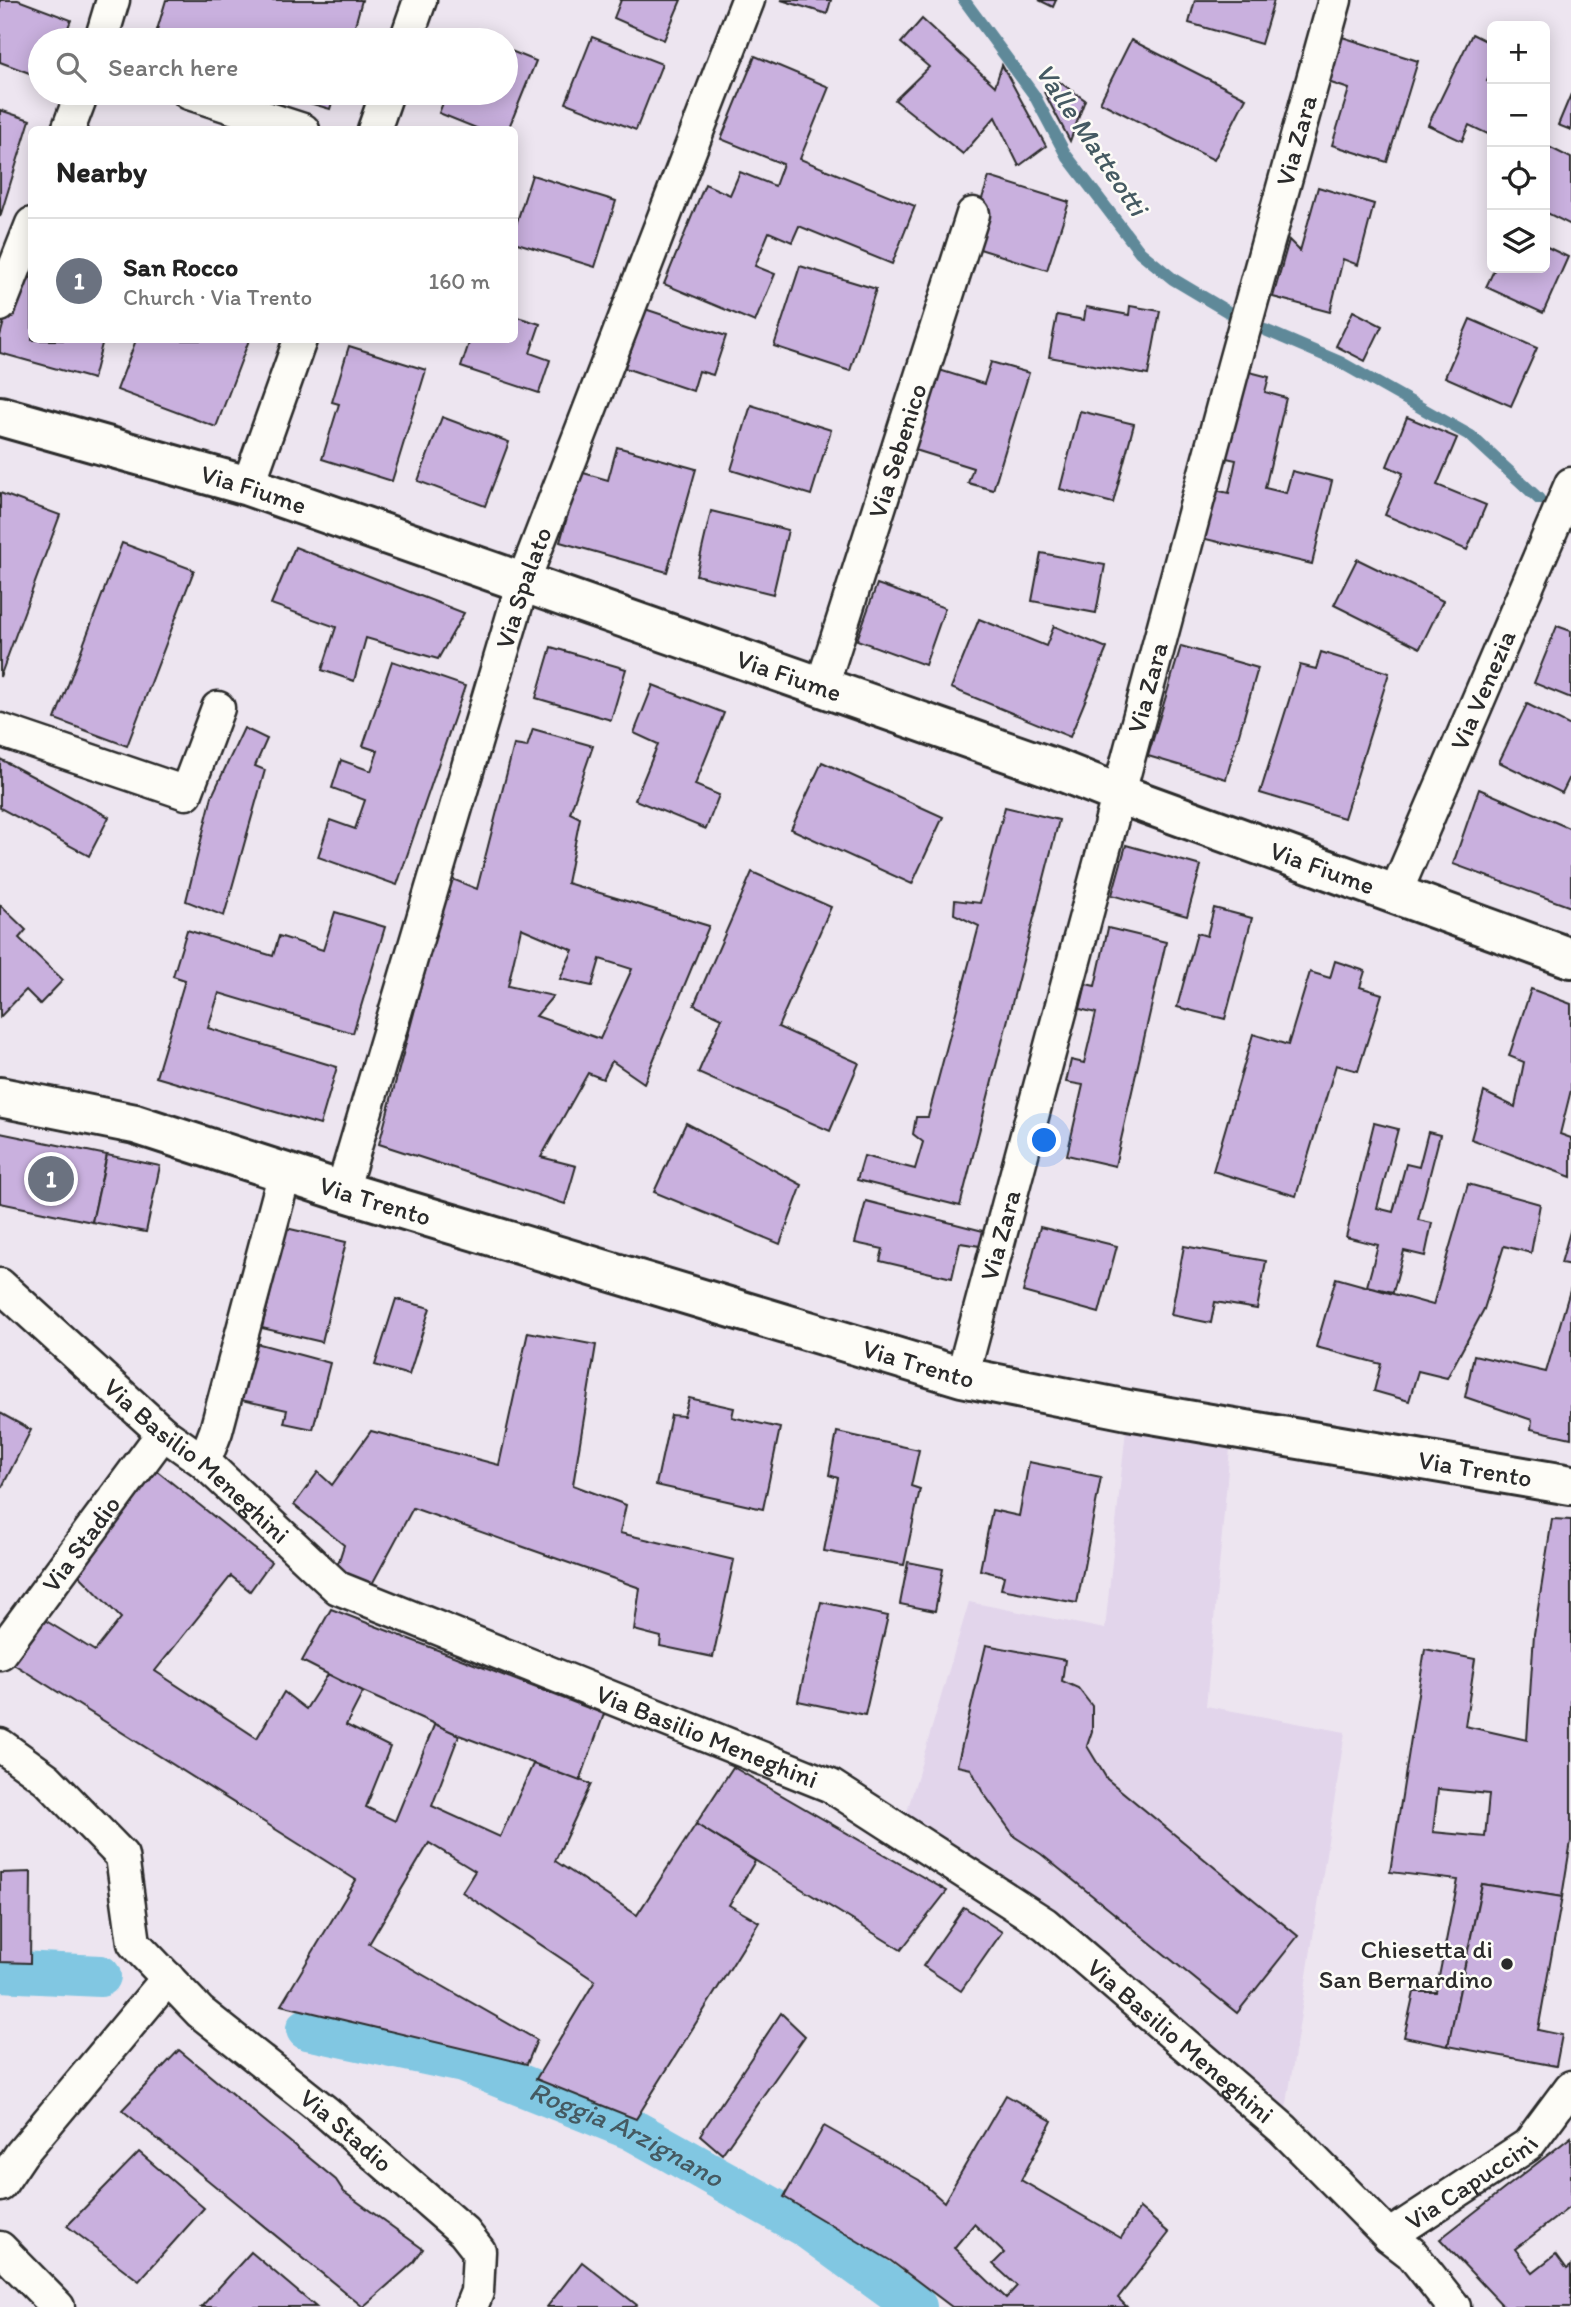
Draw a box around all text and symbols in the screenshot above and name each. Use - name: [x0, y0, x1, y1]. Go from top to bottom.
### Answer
- map controls: [1487, 21, 1550, 273]
- button: +: [1487, 21, 1550, 84]
- search box: [28, 28, 518, 105]
- icon: search: [52, 48, 90, 86]
- text: Search here: [108, 51, 238, 83]
- water label: Valle Matteotti: [1028, 56, 1157, 224]
- button: −: [1487, 84, 1550, 147]
- street label: Via Zara: [1268, 91, 1324, 189]
- button: locate: [1487, 147, 1550, 210]
- text: Nearby: [56, 153, 147, 190]
- button: layers: [1487, 210, 1550, 273]
- text: San Rocco: [123, 251, 238, 283]
- text: 1: [74, 267, 84, 295]
- text: 160 m: [428, 267, 490, 295]
- text: Church · Via Trento: [123, 283, 312, 311]
- street label: Via Sebenico: [861, 379, 934, 522]
- street label: Via Fiume: [197, 457, 311, 521]
- street label: Via Spalato: [488, 522, 559, 652]
- street label: Via Venezia: [1443, 625, 1523, 755]
- street label: Via Zara: [1120, 638, 1175, 736]
- street label: Via Fiume: [732, 642, 846, 709]
- street label: Via Fiume: [1266, 834, 1379, 901]
- your location: [1027, 1123, 1061, 1157]
- pin: 1: [28, 1153, 74, 1205]
- street label: Via Trento: [315, 1169, 435, 1233]
- street label: Via Zara: [973, 1186, 1028, 1284]
- street label: Via Trento: [859, 1332, 977, 1395]
- street label: Via Basilio Meneghini: [97, 1371, 296, 1550]
- street label: Via Trento: [1416, 1443, 1535, 1494]
- street label: Via Stadio: [35, 1489, 127, 1598]
- street label: Via Basilio Meneghini: [591, 1677, 823, 1795]
- place label: Chiesetta di San Bernardino: [1319, 1933, 1493, 1995]
- street label: Via Basilio Meneghini: [1080, 1951, 1280, 2130]
- marker: Chiesetta di San Bernardino: [1499, 1956, 1515, 1972]
- water label: Roggia Arzignano: [525, 2073, 730, 2195]
- street label: Via Stadio: [293, 2082, 399, 2179]
- street label: Via Capuccini: [1399, 2130, 1545, 2237]

